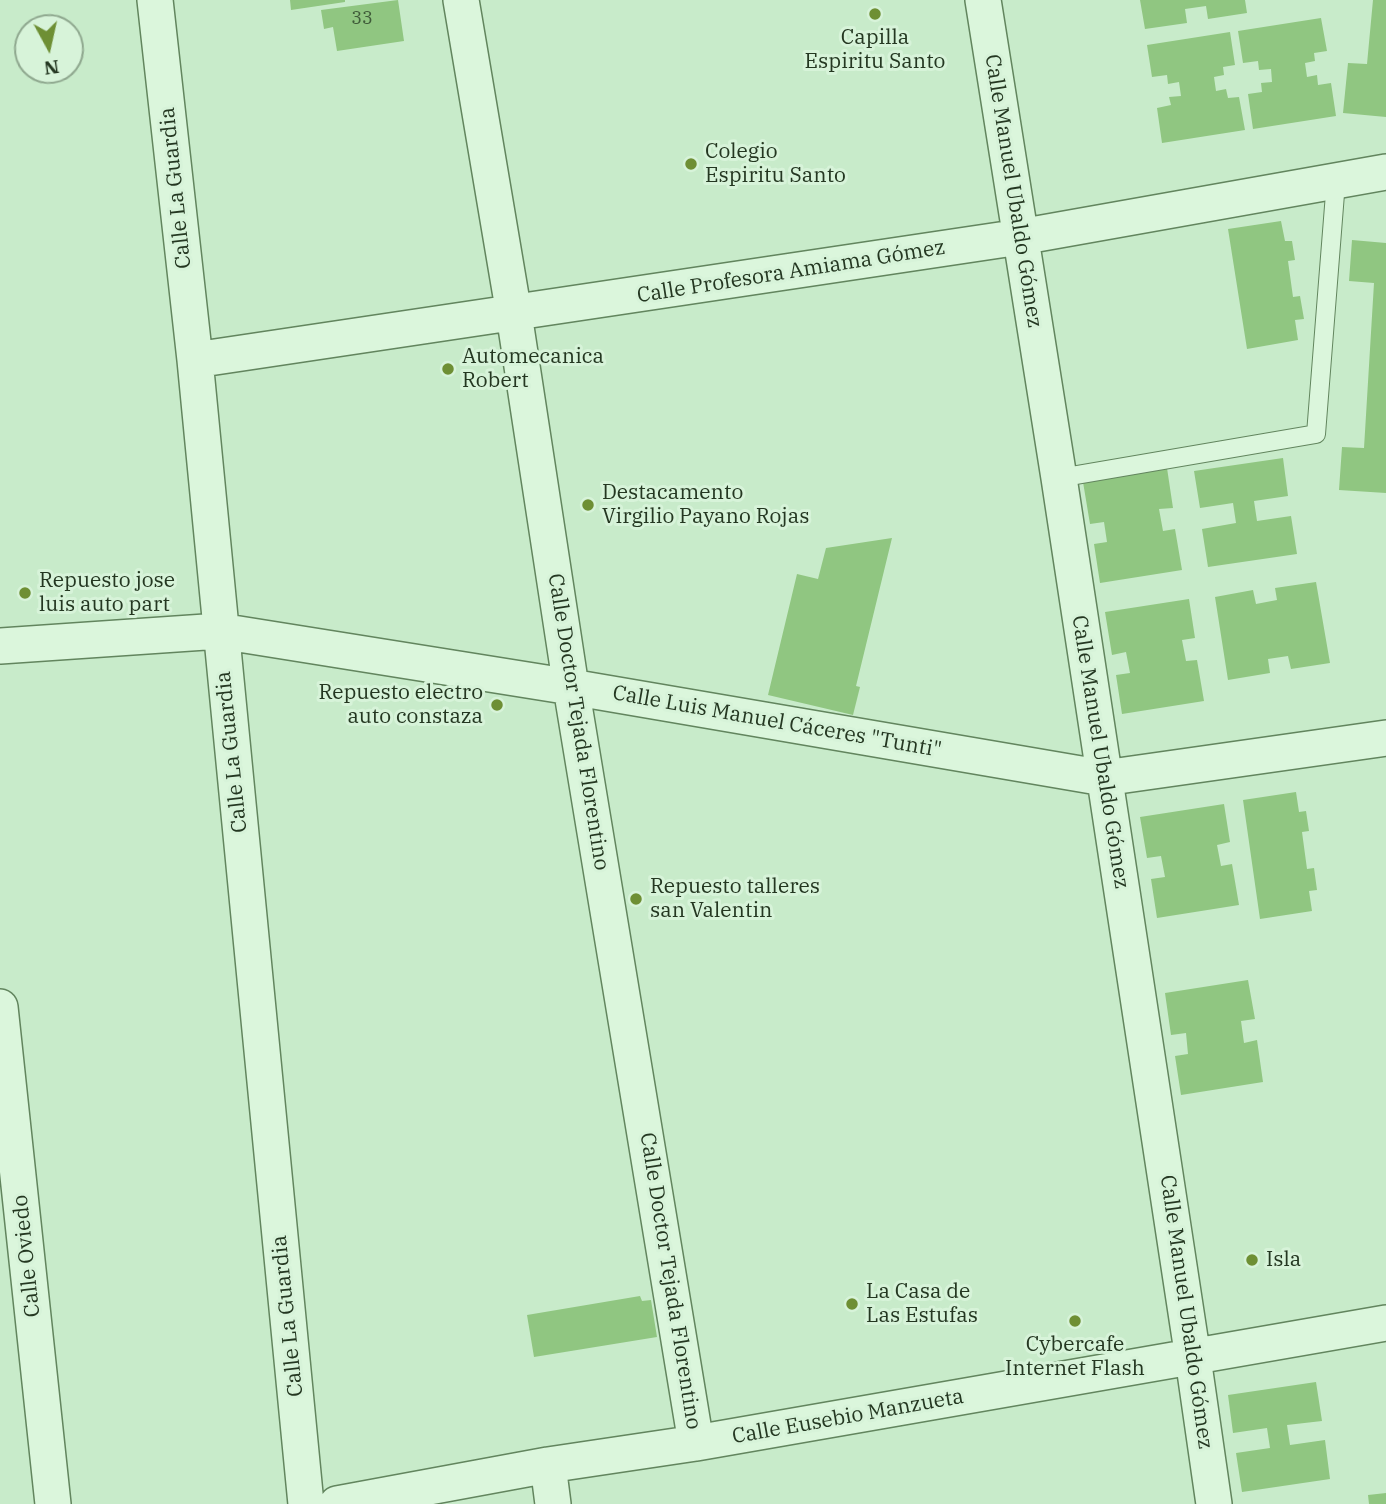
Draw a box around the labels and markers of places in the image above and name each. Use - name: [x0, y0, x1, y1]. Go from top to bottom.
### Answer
- marker: Capilla Espiritu Santo: [867, 6, 883, 22]
- place label: Capilla Espiritu Santo: [805, 25, 945, 75]
- place label: Colegio Espiritu Santo: [705, 139, 846, 189]
- marker: Colegio Espiritu Santo: [683, 156, 699, 172]
- place label: Automecanica Robert: [462, 344, 604, 394]
- marker: Automecanica Robert: [440, 361, 456, 377]
- place label: Destacamento Virgilio Payano Rojas: [602, 480, 809, 530]
- marker: Destacamento Virgilio Payano Rojas: [580, 497, 596, 513]
- place label: Repuesto jose luis auto part: [39, 568, 175, 618]
- marker: Repuesto jose luis auto part: [17, 585, 33, 601]
- place label: Repuesto electro auto constaza: [318, 680, 483, 730]
- marker: Repuesto electro auto constaza: [489, 697, 505, 713]
- place label: Repuesto talleres san Valentin: [650, 874, 820, 924]
- marker: Repuesto talleres san Valentin: [628, 891, 644, 907]
- place label: Isla: [1266, 1247, 1301, 1273]
- marker: Isla: [1244, 1252, 1260, 1268]
- place label: La Casa de Las Estufas: [866, 1279, 978, 1329]
- marker: La Casa de Las Estufas: [844, 1296, 860, 1312]
- marker: Cybercafe Internet Flash: [1067, 1313, 1083, 1329]
- place label: Cybercafe Internet Flash: [1005, 1332, 1145, 1382]

